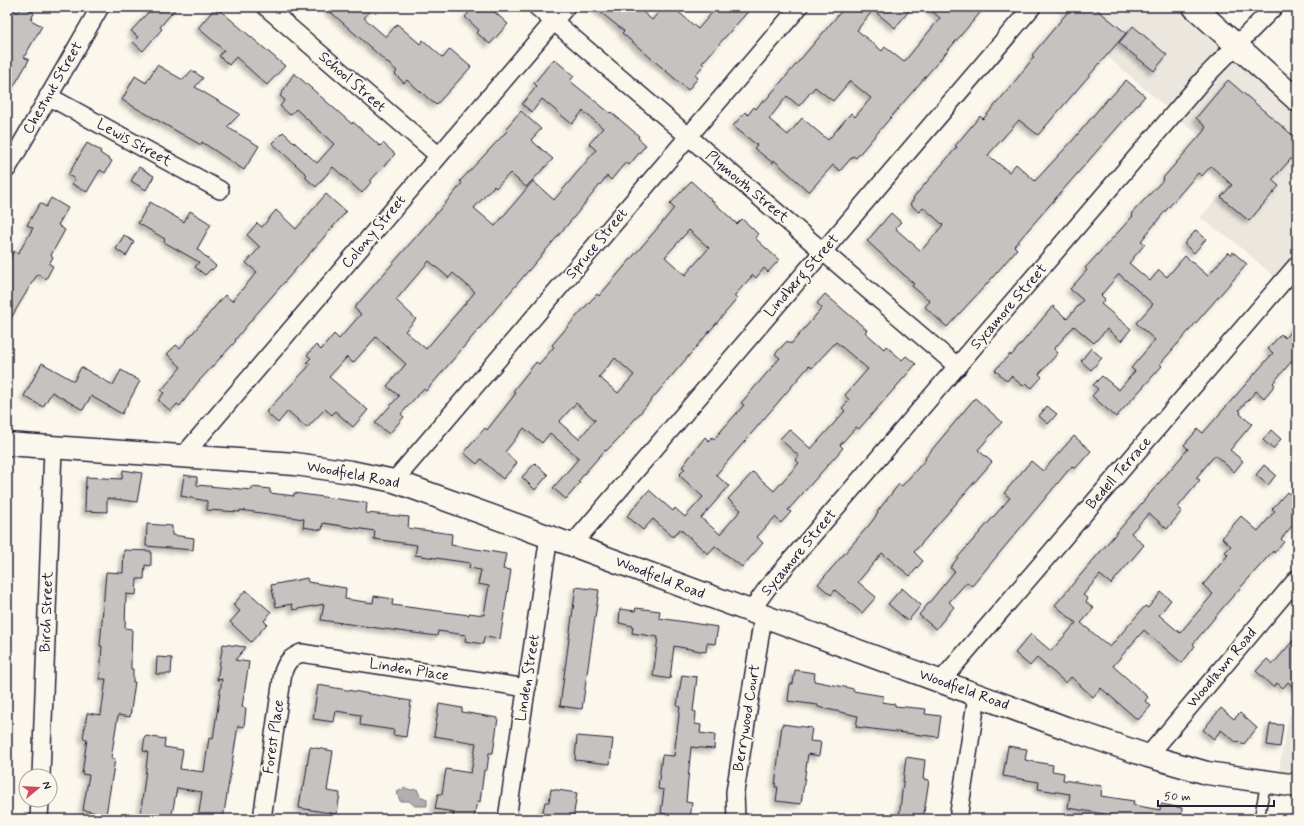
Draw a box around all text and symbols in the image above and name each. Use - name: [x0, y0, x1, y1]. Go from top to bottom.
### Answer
- street label: Chestnut Street: [18, 38, 88, 138]
- street label: School Street: [314, 47, 390, 117]
- street label: Lewis Street: [93, 114, 175, 172]
- street label: Plymouth Street: [701, 146, 793, 228]
- street label: Colony Street: [337, 191, 411, 273]
- street label: Spruce Street: [562, 204, 633, 284]
- street label: Lindberg Street: [760, 230, 845, 323]
- street label: Sycamore Street: [966, 260, 1052, 354]
- street label: Bedell Terrace: [1082, 432, 1156, 514]
- street label: Woodfield Road: [305, 456, 401, 494]
- street label: Sycamore Street: [757, 505, 841, 601]
- street label: Woodfield Road: [612, 552, 708, 604]
- street label: Birch Street: [36, 571, 58, 653]
- street label: Woodlawn Road: [1182, 624, 1262, 712]
- street label: Linden Street: [511, 633, 545, 723]
- street label: Linden Place: [368, 654, 450, 686]
- street label: Berrywood Court: [729, 663, 765, 773]
- street label: Woodfield Road: [916, 664, 1012, 716]
- street label: Forest Place: [259, 698, 289, 775]
- north arrow: [18, 768, 58, 808]
- text: N: [39, 780, 54, 791]
- scale bar: [1158, 782, 1274, 808]
- text: 50 m: [1164, 789, 1191, 805]

